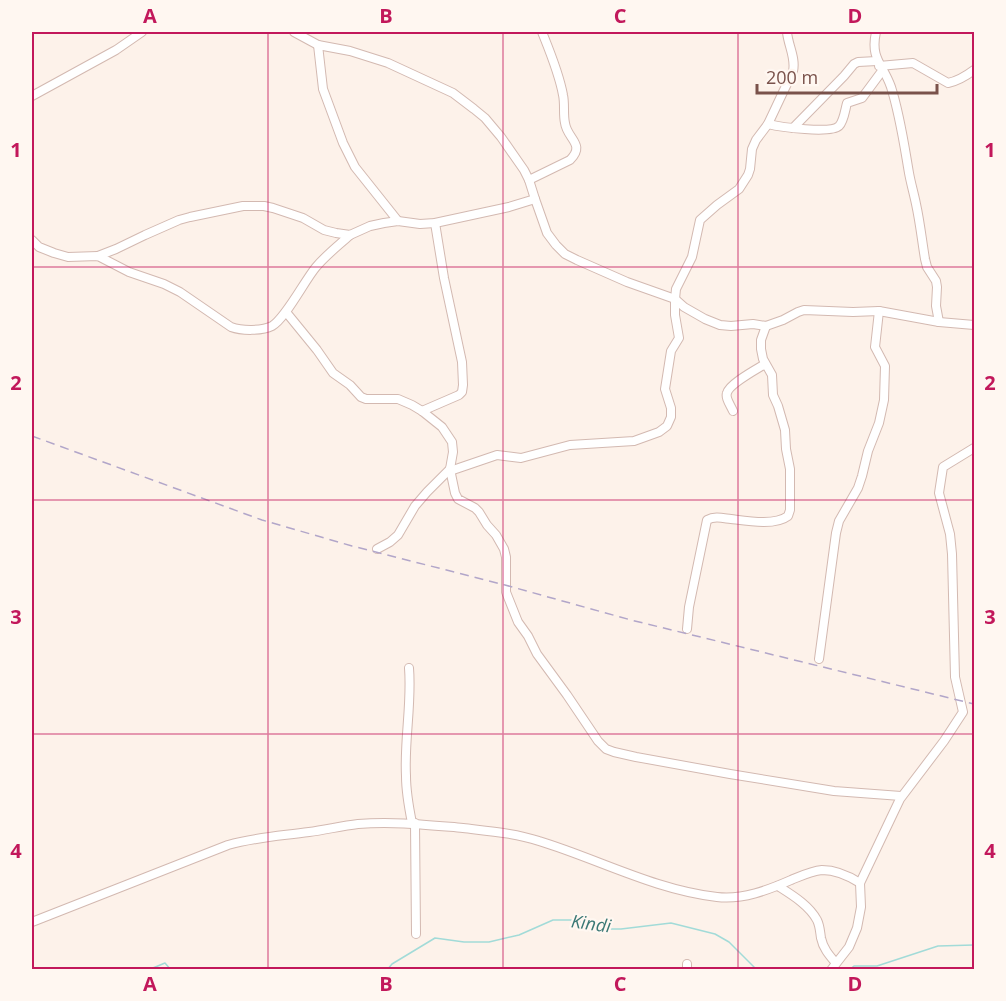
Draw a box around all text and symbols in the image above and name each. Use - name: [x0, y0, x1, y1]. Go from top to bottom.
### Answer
- text: A: [143, 2, 157, 29]
- text: B: [379, 2, 393, 29]
- text: C: [614, 2, 627, 29]
- text: D: [848, 2, 862, 29]
- scale bar: [757, 57, 937, 95]
- text: 200 m: [766, 65, 818, 89]
- text: 1: [10, 136, 22, 163]
- text: 1: [984, 136, 996, 163]
- text: 2: [10, 369, 22, 396]
- text: 2: [984, 369, 996, 396]
- text: 3: [10, 603, 22, 630]
- text: 3: [984, 603, 996, 630]
- text: 4: [10, 837, 22, 864]
- text: 4: [984, 837, 996, 864]
- water label: Kindi: [570, 908, 613, 938]
- text: A: [143, 970, 157, 997]
- text: B: [379, 970, 393, 997]
- text: C: [614, 970, 627, 997]
- text: D: [848, 970, 862, 997]

